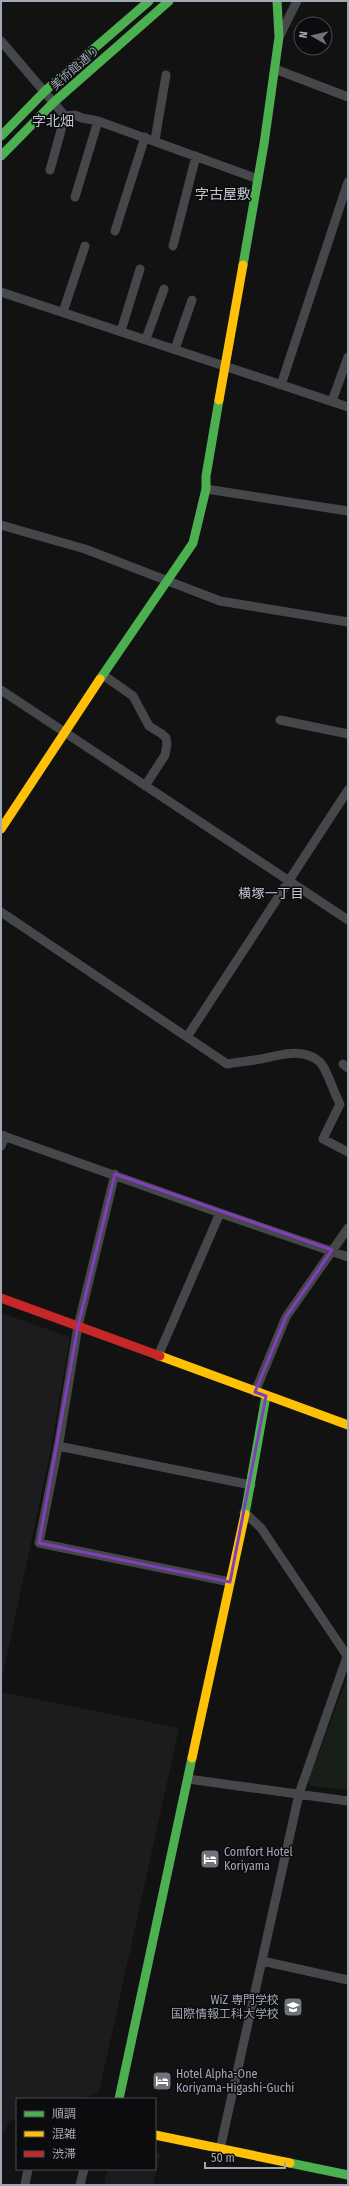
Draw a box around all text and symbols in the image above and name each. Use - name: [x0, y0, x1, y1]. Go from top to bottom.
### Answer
- north arrow: [293, 16, 333, 56]
- text: N: [297, 31, 310, 39]
- street label: 美術館通り: [48, 43, 102, 93]
- district label: 字北畑: [32, 113, 74, 130]
- district label: 字古屋敷: [195, 186, 251, 203]
- district label: 横塚一丁目: [238, 886, 304, 901]
- place label: Comfort Hotel Koriyama: [224, 1845, 293, 1873]
- hotel icon: Comfort Hotel Koriyama: [199, 1848, 221, 1870]
- place label: WiZ 専門学校 国際情報工科大学校: [171, 1993, 279, 2021]
- school or university icon: WiZ 専門学校 国際情報工科大学校: [282, 1996, 304, 2018]
- place label: Hotel Alpha-One Koriyama-Higashi-Guchi: [176, 2067, 294, 2095]
- hotel icon: Hotel Alpha-One Koriyama-Higashi-Guchi: [151, 2070, 173, 2092]
- legend: [16, 2098, 156, 2170]
- text: 順調: [52, 2107, 76, 2121]
- text: 混雑: [52, 2127, 76, 2141]
- scale bar: [205, 2144, 285, 2170]
- text: 渋滞: [52, 2147, 76, 2161]
- text: 50 m: [211, 2151, 235, 2165]

